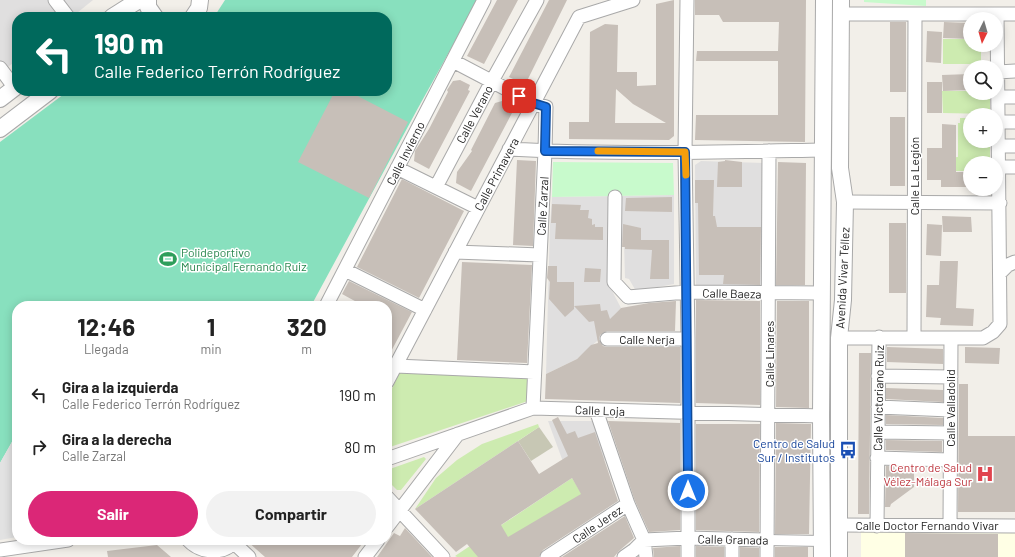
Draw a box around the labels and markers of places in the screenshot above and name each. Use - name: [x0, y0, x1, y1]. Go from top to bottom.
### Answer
- pin: [502, 79, 536, 113]
- place label: Polideportivo Municipal Fernando Ruiz: [181, 245, 307, 273]
- sports icon: Polideportivo Municipal Fernando Ruiz: [158, 249, 178, 269]
- place label: Centro de Salud Sur / Institutos: [753, 436, 835, 464]
- bus stop icon: Centro de Salud Sur / Institutos: [838, 440, 858, 460]
- place label: Centro de Salud Vélez-Málaga Sur: [884, 460, 973, 488]
- hospital icon: Centro de Salud Vélez-Málaga Sur: [975, 464, 995, 484]

